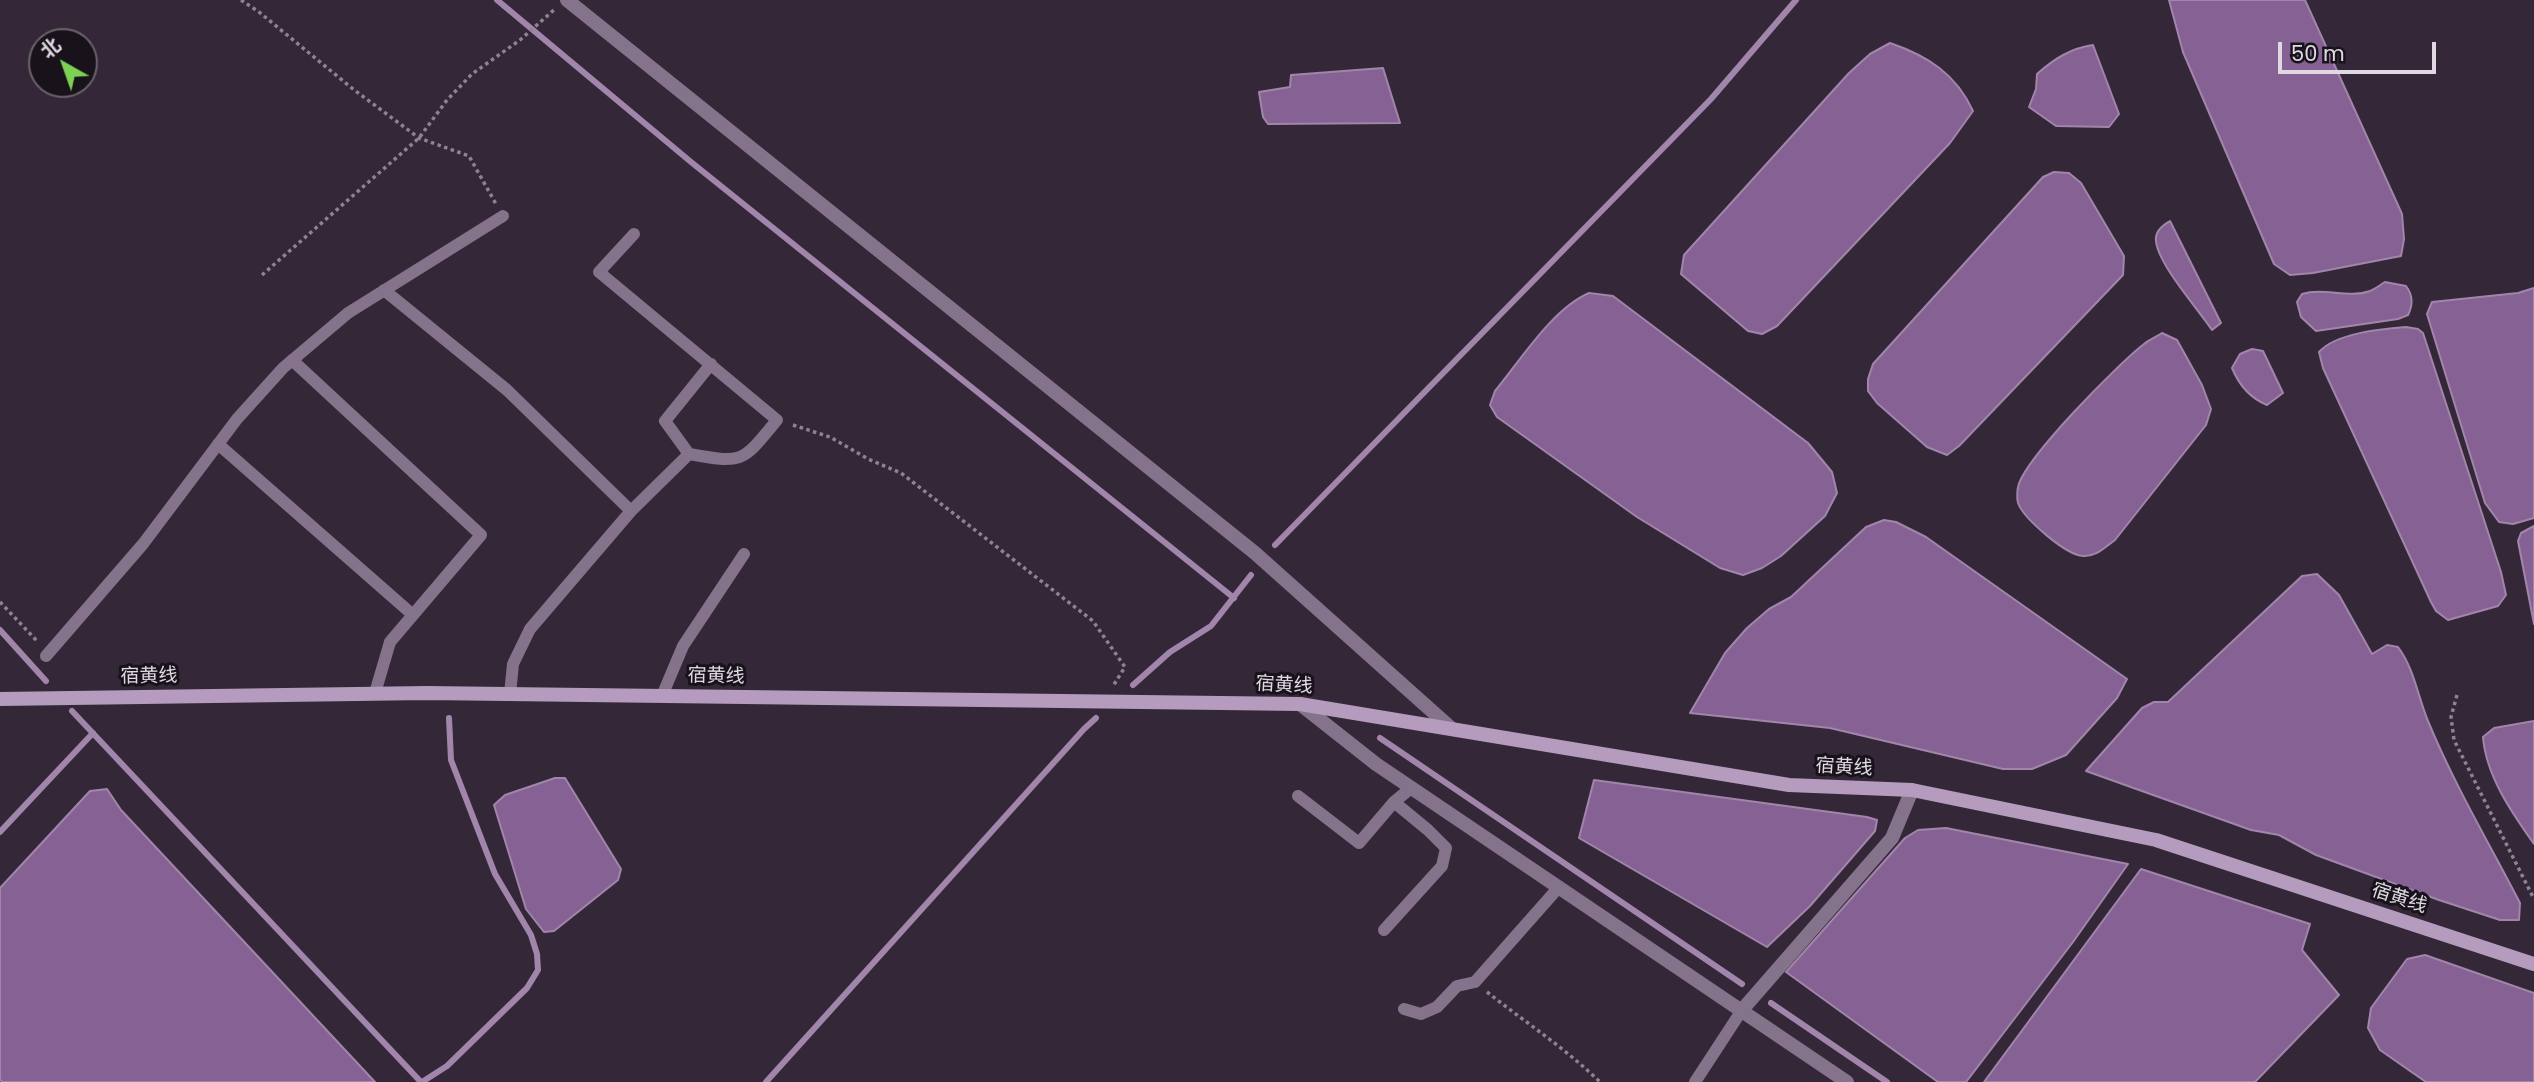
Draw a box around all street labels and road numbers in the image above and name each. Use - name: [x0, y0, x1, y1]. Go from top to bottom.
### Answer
- street label: 宿黄线: [120, 665, 178, 689]
- street label: 宿黄线: [687, 665, 745, 689]
- street label: 宿黄线: [1255, 673, 1313, 699]
- street label: 宿黄线: [1815, 755, 1873, 781]
- street label: 宿黄线: [2368, 879, 2430, 919]

